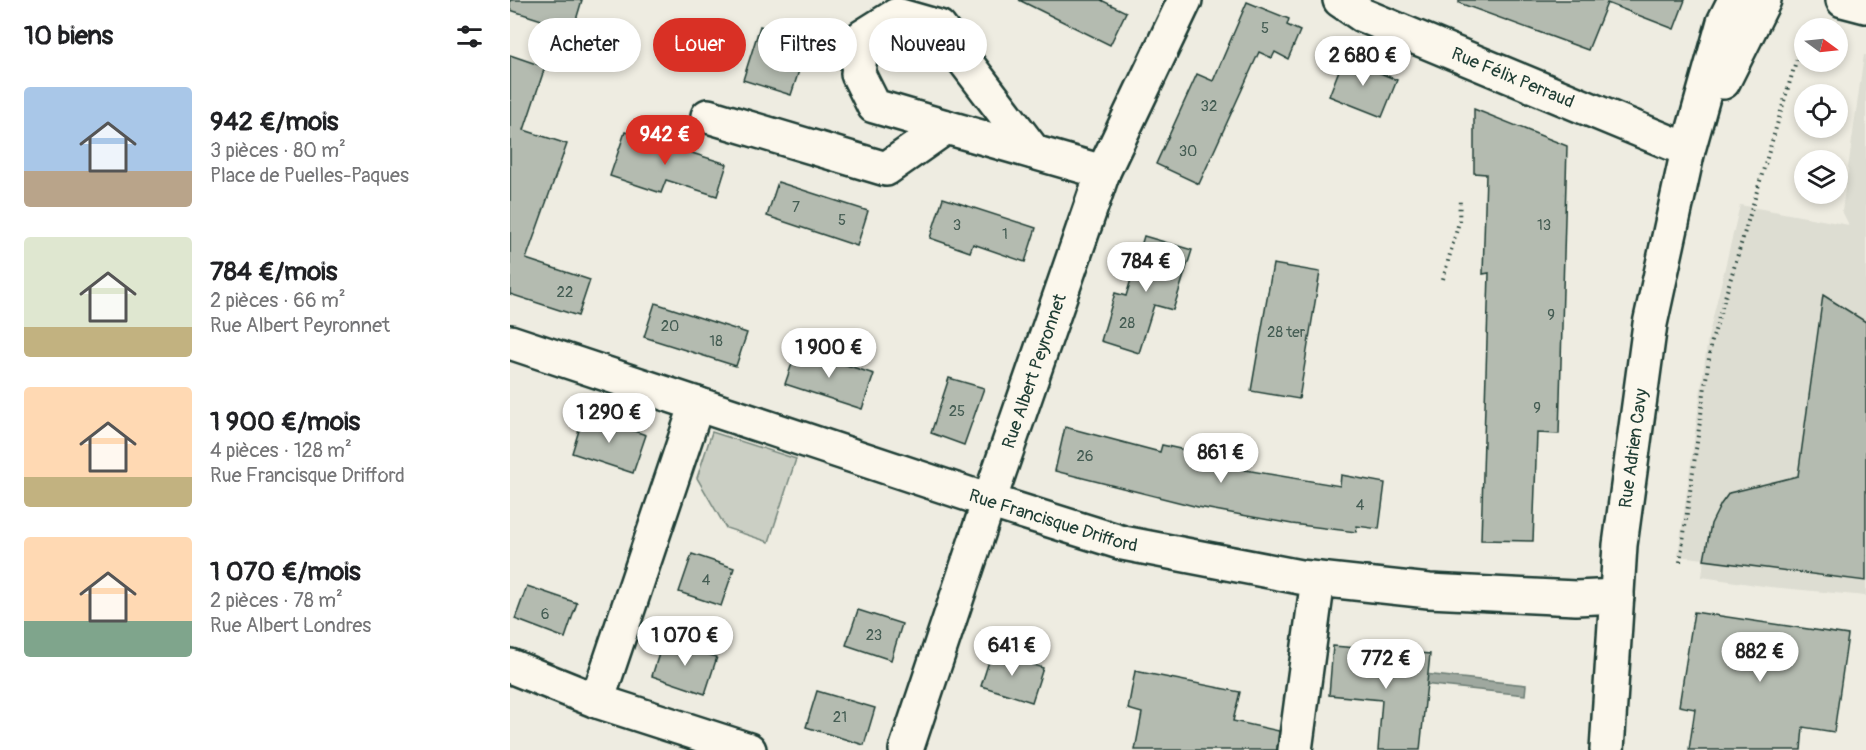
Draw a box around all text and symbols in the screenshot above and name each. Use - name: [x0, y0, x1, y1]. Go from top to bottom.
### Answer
- chip: Acheter: [528, 18, 641, 72]
- chip: Louer: [653, 18, 746, 72]
- chip: Filtres: [758, 18, 857, 72]
- chip: Nouveau: [869, 18, 987, 72]
- north arrow: [1794, 18, 1848, 72]
- map controls: [1794, 18, 1848, 204]
- house number: 5: [1261, 19, 1269, 38]
- text: 10 biens: [24, 20, 113, 52]
- icon: filters: [453, 20, 486, 53]
- pin: 2 680 €: [1308, 36, 1418, 87]
- street label: Rue Félix Perraud: [1448, 42, 1578, 113]
- text: 2 680 €: [1329, 43, 1397, 68]
- button: locate: [1794, 84, 1848, 138]
- house number: 32: [1201, 97, 1217, 116]
- text: 942 €/mois: [210, 106, 338, 138]
- icon: home: [72, 111, 144, 183]
- pin: 942 €: [623, 115, 707, 166]
- text: 942 €: [640, 122, 690, 147]
- text: 3 pièces · 80 m²: [210, 138, 346, 163]
- house number: 30: [1179, 142, 1197, 161]
- button: layers: [1794, 150, 1848, 204]
- text: Place de Puelles-Paques: [210, 163, 409, 188]
- house number: 7: [792, 198, 800, 217]
- house number: 5: [838, 211, 846, 230]
- house number: 3: [953, 216, 961, 235]
- house number: 13: [1537, 216, 1551, 235]
- house number: 1: [1002, 225, 1008, 244]
- pin: 784 €: [1104, 242, 1188, 293]
- text: 784 €: [1121, 249, 1171, 274]
- text: 784 €/mois: [210, 256, 337, 288]
- icon: home: [72, 261, 144, 333]
- house number: 22: [557, 283, 573, 302]
- text: 2 pièces · 66 m²: [210, 288, 346, 313]
- street label: Rue Albert Peyronnet: [997, 290, 1072, 451]
- house number: 9: [1547, 306, 1555, 325]
- text: Rue Albert Peyronnet: [210, 313, 390, 338]
- house number: 28: [1119, 314, 1135, 333]
- house number: 20: [661, 317, 679, 336]
- house number: 28 ter: [1267, 323, 1306, 342]
- pin: 1 900 €: [774, 328, 884, 379]
- house number: 18: [709, 332, 723, 351]
- text: 1 900 €: [795, 335, 863, 360]
- street label: Rue Adrien Cavy: [1614, 387, 1653, 509]
- pin: 1 290 €: [554, 393, 664, 444]
- house number: 9: [1533, 399, 1541, 418]
- text: 1 290 €: [577, 400, 641, 425]
- house number: 25: [949, 402, 965, 421]
- text: 1 900 €/mois: [210, 406, 360, 438]
- icon: home: [72, 411, 144, 483]
- pin: 861 €: [1179, 433, 1263, 484]
- text: 4 pièces · 128 m²: [210, 438, 352, 463]
- text: 861 €: [1197, 440, 1245, 465]
- house number: 26: [1076, 447, 1094, 466]
- text: Rue Francisque Drifford: [210, 463, 405, 488]
- street label: Rue Francisque Drifford: [966, 484, 1140, 557]
- house number: 4: [1356, 496, 1365, 515]
- text: 1 070 €/mois: [210, 556, 361, 588]
- icon: home: [72, 561, 144, 633]
- house number: 4: [702, 571, 711, 590]
- text: 2 pièces · 78 m²: [210, 588, 343, 613]
- house number: 6: [541, 605, 549, 624]
- text: Rue Albert Londres: [210, 613, 371, 638]
- pin: 1 070 €: [630, 616, 740, 667]
- text: 1 070 €: [651, 623, 719, 648]
- house number: 23: [866, 626, 882, 645]
- pin: 641 €: [970, 626, 1054, 677]
- pin: 882 €: [1718, 632, 1802, 683]
- text: 641 €: [988, 633, 1036, 658]
- pin: 772 €: [1344, 639, 1428, 690]
- text: 882 €: [1736, 639, 1784, 664]
- text: 772 €: [1361, 646, 1411, 671]
- house number: 21: [833, 708, 847, 727]

